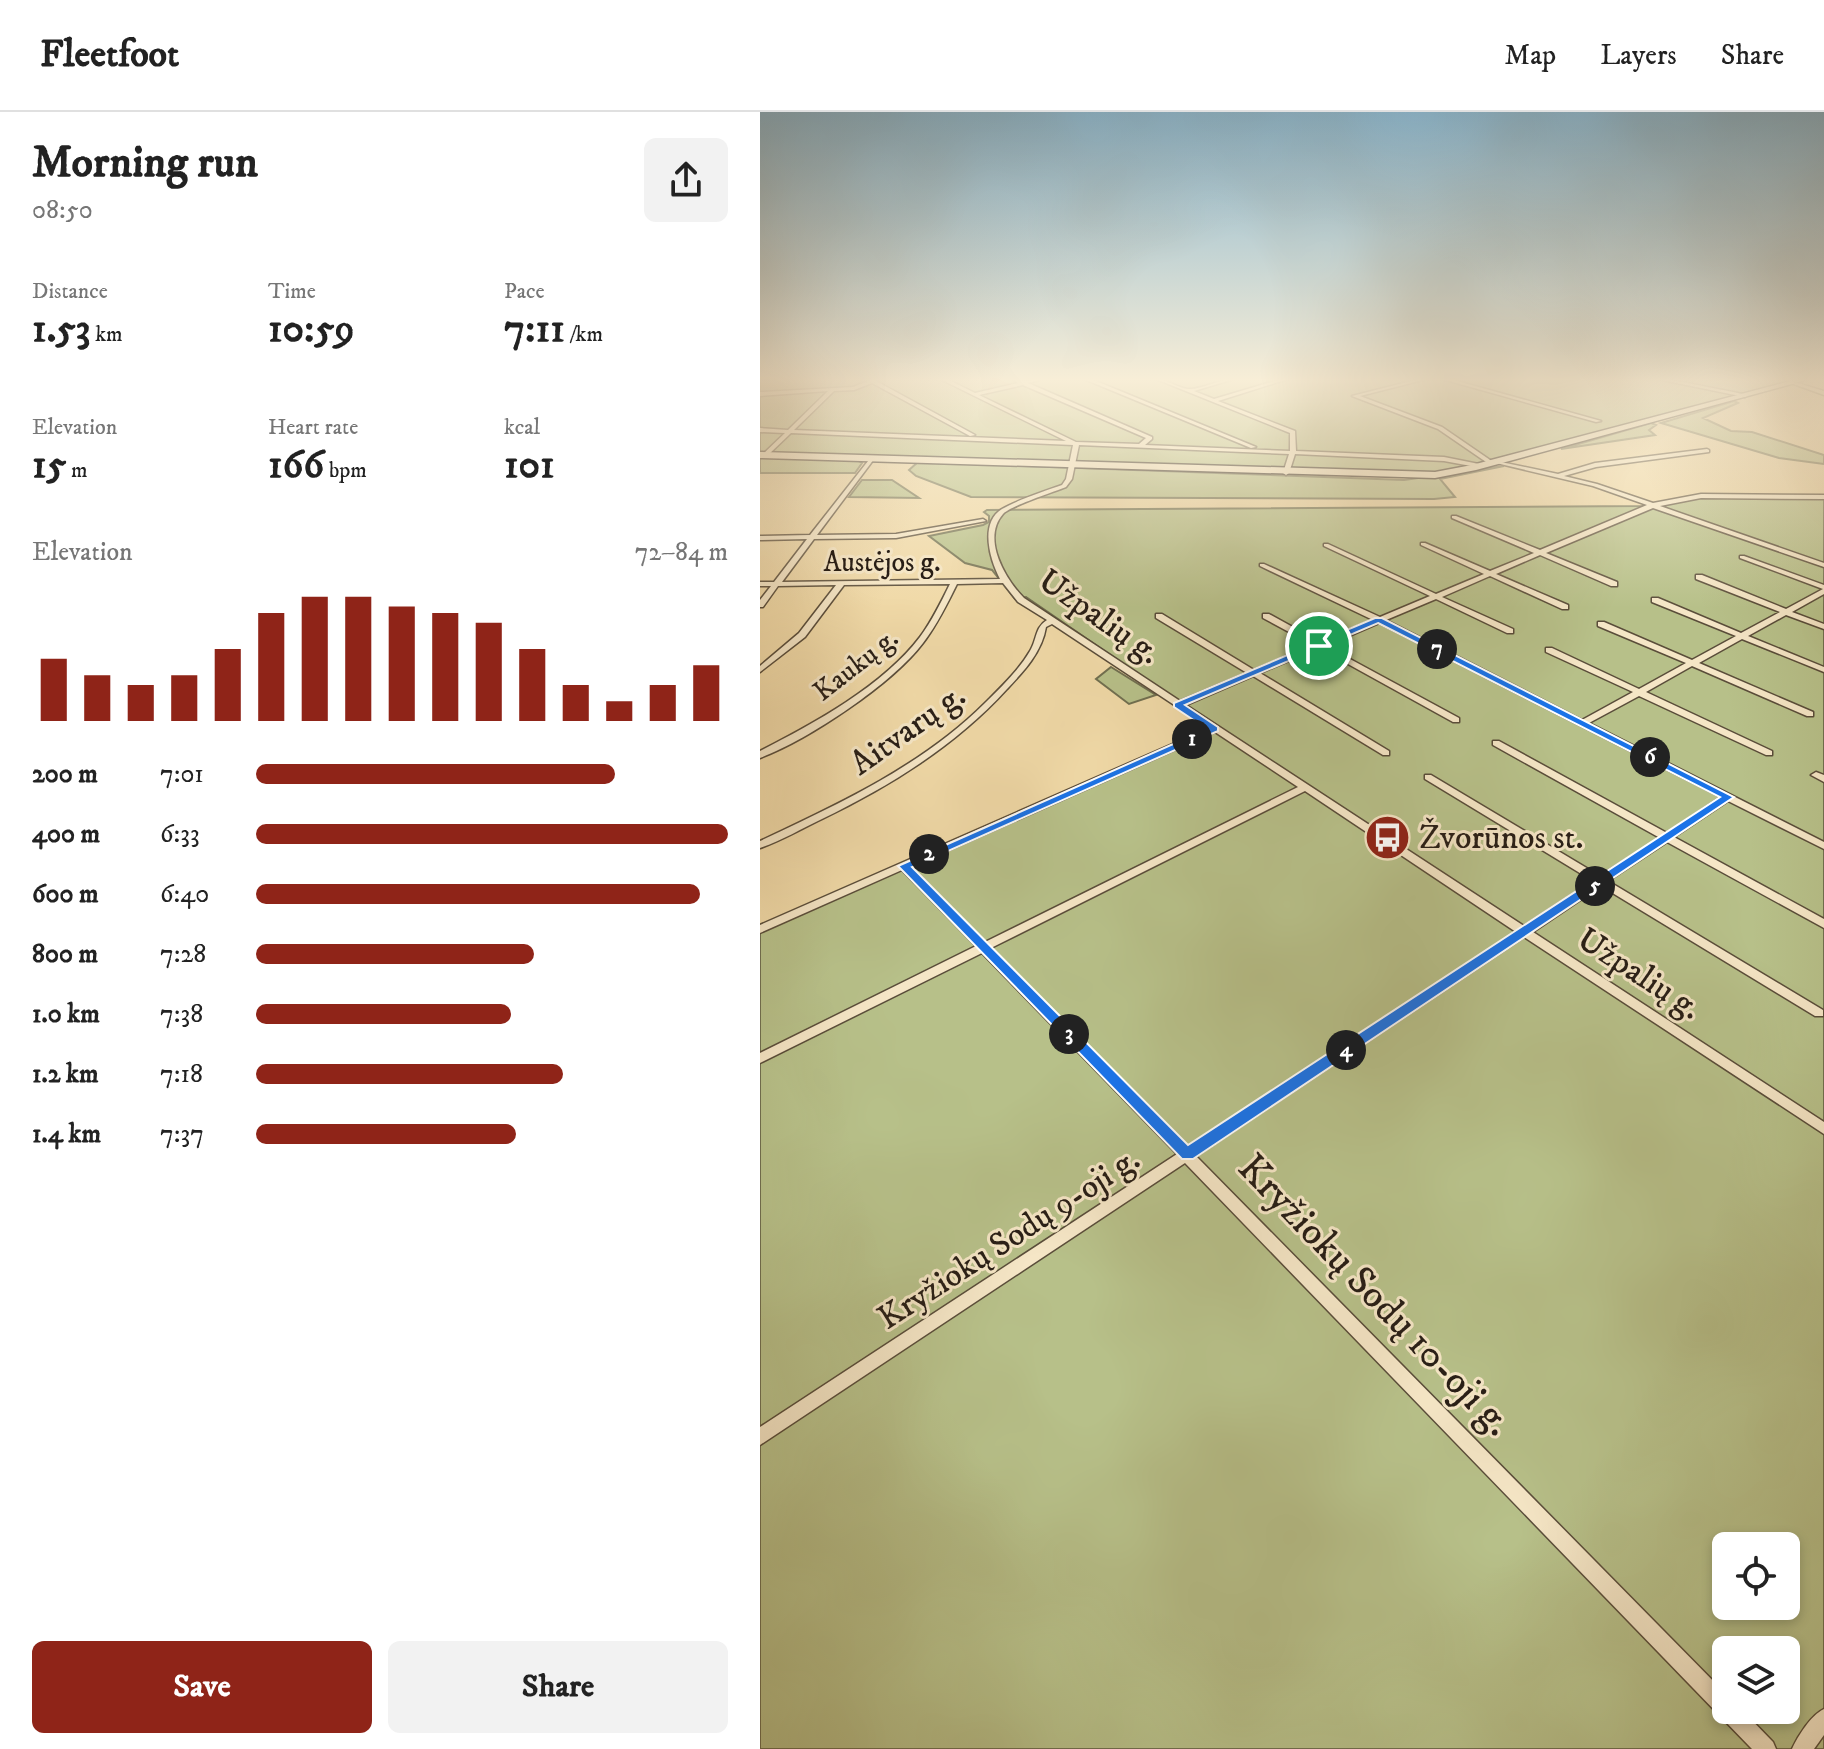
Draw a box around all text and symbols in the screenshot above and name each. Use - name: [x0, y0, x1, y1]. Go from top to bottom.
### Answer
- text: Fleetfoot: [40, 31, 179, 79]
- text: Map: [1505, 38, 1556, 73]
- text: Layers: [1600, 38, 1677, 73]
- text: Share: [1721, 38, 1784, 73]
- text: Morning run: [32, 136, 258, 191]
- button: share: [644, 138, 728, 222]
- text: 08:50: [32, 194, 93, 227]
- text: Distance: [32, 278, 108, 305]
- text: Time: [268, 278, 316, 305]
- text: Pace: [504, 278, 545, 305]
- text: 1.53: [32, 305, 91, 355]
- text: 10:59: [268, 305, 354, 355]
- text: 7:11: [504, 305, 565, 355]
- text: km: [91, 321, 123, 348]
- text: /km: [565, 321, 603, 348]
- text: Elevation: [32, 414, 117, 441]
- text: Heart rate: [268, 414, 358, 441]
- text: kcal: [504, 414, 540, 441]
- text: 15: [32, 441, 66, 491]
- text: 166: [268, 441, 324, 491]
- text: 101: [504, 441, 555, 491]
- text: m: [66, 457, 88, 484]
- text: bpm: [324, 457, 367, 484]
- text: Elevation: [32, 536, 133, 569]
- text: 72–84 m: [635, 536, 728, 569]
- street label: Austėjos g.: [823, 545, 941, 580]
- street label: Užpalių g.: [1030, 560, 1168, 674]
- pin: [1285, 612, 1353, 680]
- street label: Kaukų g.: [806, 621, 906, 709]
- icon: arrive: [1297, 624, 1341, 668]
- pin: 7: [1417, 629, 1457, 669]
- text: 7: [1431, 635, 1443, 662]
- street label: Aitvarų g.: [842, 675, 974, 785]
- pin: 1: [1172, 719, 1212, 759]
- text: 1: [1188, 725, 1196, 752]
- pin: 6: [1630, 737, 1670, 777]
- text: 6: [1644, 743, 1656, 770]
- text: 200 m: [32, 758, 98, 791]
- text: 7:01: [160, 758, 204, 791]
- bus stop icon: Žvorūnos st.: [1364, 814, 1412, 862]
- place label: Žvorūnos st.: [1419, 817, 1584, 859]
- text: 400 m: [32, 818, 100, 851]
- text: 6:33: [160, 818, 200, 851]
- pin: 2: [909, 834, 949, 874]
- text: 2: [924, 840, 934, 867]
- pin: 5: [1575, 866, 1615, 906]
- text: 5: [1590, 872, 1600, 899]
- text: 600 m: [32, 878, 99, 911]
- text: 6:40: [160, 878, 209, 911]
- street label: Užpalių g.: [1569, 918, 1709, 1030]
- text: 800 m: [32, 938, 98, 971]
- text: 7:28: [160, 938, 206, 971]
- text: 1.0 km: [32, 998, 100, 1031]
- text: 7:38: [160, 998, 203, 1031]
- pin: 3: [1049, 1014, 1089, 1054]
- text: 3: [1065, 1020, 1073, 1047]
- pin: 4: [1326, 1030, 1366, 1070]
- text: 4: [1340, 1036, 1352, 1063]
- text: 1.2 km: [32, 1058, 98, 1091]
- text: 7:18: [160, 1058, 203, 1091]
- text: 1.4 km: [32, 1118, 101, 1151]
- text: 7:37: [160, 1118, 204, 1151]
- street label: Kryžiokų Sodų 9-oji g.: [870, 1139, 1148, 1339]
- street label: Kryžiokų Sodų 10-oji g.: [1226, 1144, 1522, 1448]
- map controls: [1712, 1532, 1800, 1724]
- button: locate: [1712, 1532, 1800, 1620]
- button: layers: [1712, 1636, 1800, 1724]
- button: Save: [32, 1641, 372, 1733]
- button: Share: [388, 1641, 728, 1733]

